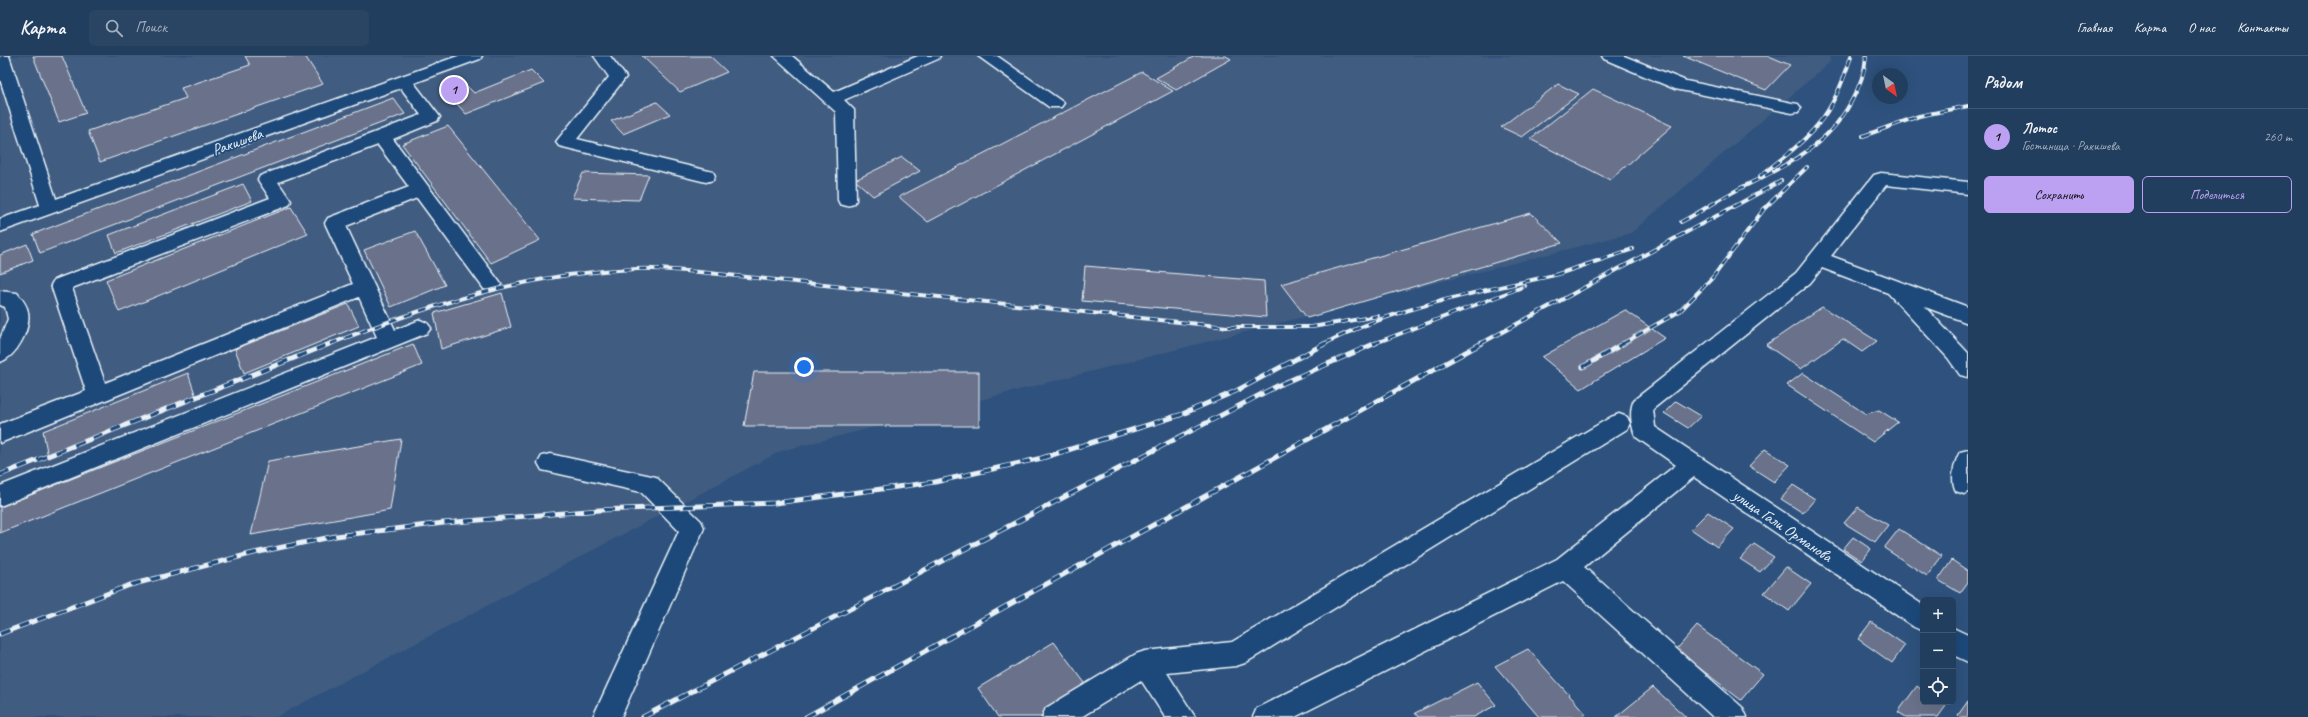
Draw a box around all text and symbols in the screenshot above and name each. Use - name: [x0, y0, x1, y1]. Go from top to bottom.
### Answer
- search box: [89, 10, 369, 46]
- text: Карта: [20, 16, 65, 40]
- icon: search: [103, 17, 125, 39]
- text: Поиск: [135, 18, 167, 37]
- text: Главная: [2077, 19, 2112, 36]
- text: Карта: [2134, 19, 2166, 36]
- text: О нас: [2188, 19, 2215, 36]
- text: Контакты: [2237, 19, 2288, 36]
- north arrow: [1872, 68, 1908, 104]
- text: Рядом: [1984, 72, 2022, 93]
- pin: 1: [441, 75, 467, 105]
- text: Лотос: [2022, 119, 2057, 138]
- street label: Ракишева: [209, 123, 266, 160]
- text: 1: [1994, 129, 2000, 145]
- text: 260 m: [2264, 129, 2292, 145]
- text: Гостиница · Ракишева: [2022, 138, 2120, 154]
- button: Сохранить: [1984, 176, 2134, 213]
- button: Поделиться: [2142, 176, 2292, 213]
- your location: [794, 357, 814, 377]
- street label: улица Гали Орманова: [1728, 485, 1837, 567]
- map controls: [1920, 597, 1956, 705]
- button: +: [1920, 597, 1956, 633]
- button: −: [1920, 633, 1956, 669]
- button: locate: [1920, 669, 1956, 705]

